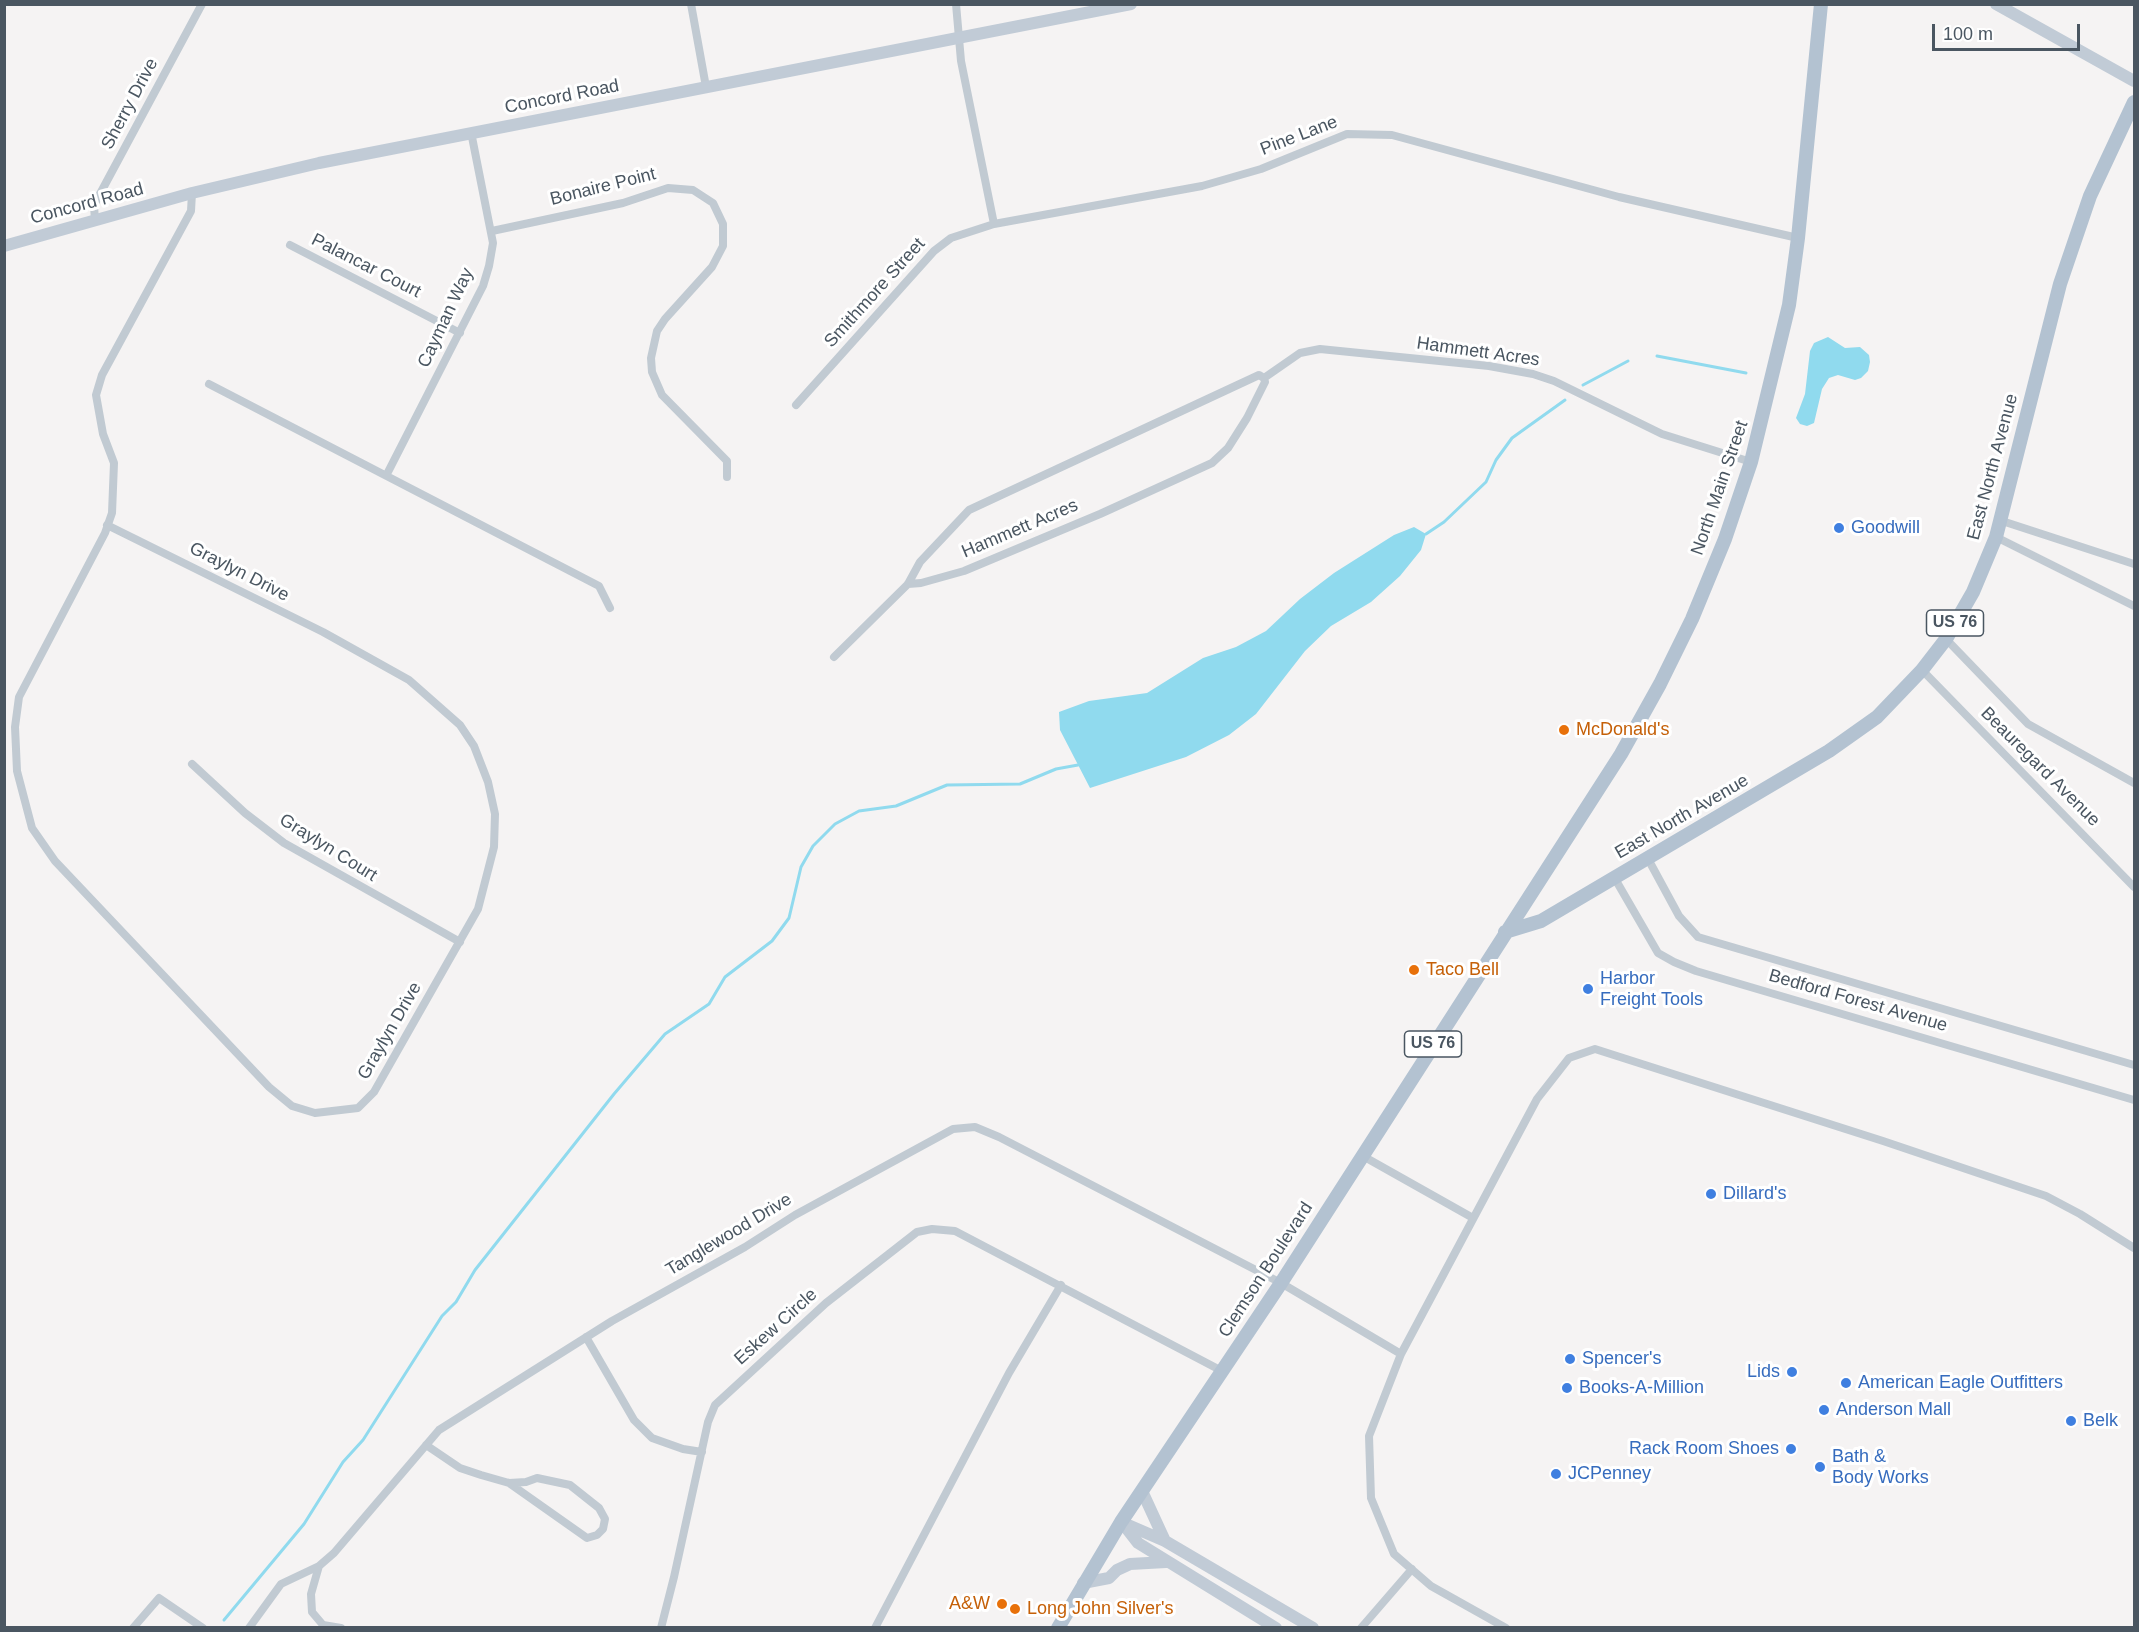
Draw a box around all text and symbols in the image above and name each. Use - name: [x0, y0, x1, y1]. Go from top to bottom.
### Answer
- scale bar: [1935, 12, 2084, 50]
- text: 100 m: [1943, 24, 1993, 44]
- street label: Sherry Drive: [97, 55, 163, 153]
- street label: Concord Road: [503, 75, 621, 119]
- street label: Pine Lane: [1257, 111, 1341, 161]
- street label: Bonaire Point: [548, 163, 658, 211]
- street label: Concord Road: [28, 179, 146, 229]
- street label: Palancar Court: [308, 229, 424, 303]
- street label: Smithmore Street: [820, 234, 930, 352]
- street label: Cayman Way: [414, 265, 478, 371]
- street label: Hammett Acres: [1415, 333, 1541, 371]
- street label: East North Avenue: [1963, 391, 2023, 543]
- street label: North Main Street: [1687, 418, 1753, 558]
- street label: Hammett Acres: [959, 495, 1081, 563]
- place label: Goodwill: [1851, 517, 1920, 539]
- marker: Goodwill: [1832, 521, 1846, 535]
- street label: Graylyn Drive: [186, 538, 292, 606]
- road number: US 76: [1926, 610, 1984, 636]
- street label: Beauregard Avenue: [1976, 703, 2104, 831]
- place label: McDonald's: [1576, 719, 1669, 741]
- marker: McDonald's: [1557, 723, 1571, 737]
- street label: East North Avenue: [1611, 770, 1753, 864]
- street label: Graylyn Court: [275, 809, 381, 887]
- place label: Taco Bell: [1426, 959, 1499, 981]
- marker: Taco Bell: [1407, 963, 1421, 977]
- street label: Bedford Forest Avenue: [1766, 965, 1950, 1037]
- place label: Harbor Freight Tools: [1600, 968, 1703, 1010]
- street label: Graylyn Drive: [353, 978, 427, 1084]
- marker: Harbor Freight Tools: [1581, 982, 1595, 996]
- road number: US 76: [1404, 1031, 1462, 1057]
- place label: Dillard's: [1723, 1183, 1786, 1205]
- marker: Dillard's: [1704, 1187, 1718, 1201]
- street label: Tanglewood Drive: [662, 1189, 796, 1281]
- street label: Clemson Boulevard: [1214, 1198, 1318, 1342]
- street label: Eskew Circle: [730, 1284, 822, 1370]
- place label: Spencer's: [1582, 1348, 1661, 1370]
- marker: Spencer's: [1563, 1352, 1577, 1366]
- place label: Lids: [1747, 1361, 1780, 1383]
- marker: Lids: [1785, 1365, 1799, 1379]
- place label: American Eagle Outfitters: [1858, 1372, 2063, 1394]
- marker: American Eagle Outfitters: [1839, 1376, 1853, 1390]
- place label: Books-A-Million: [1579, 1377, 1704, 1399]
- marker: Books-A-Million: [1560, 1381, 1574, 1395]
- place label: Anderson Mall: [1836, 1399, 1951, 1421]
- marker: Anderson Mall: [1817, 1403, 1831, 1417]
- place label: Belk: [2083, 1410, 2118, 1432]
- marker: Belk: [2064, 1414, 2078, 1428]
- place label: Rack Room Shoes: [1629, 1438, 1779, 1460]
- marker: Rack Room Shoes: [1784, 1442, 1798, 1456]
- place label: Bath & Body Works: [1832, 1446, 1929, 1488]
- marker: Bath & Body Works: [1813, 1460, 1827, 1474]
- place label: JCPenney: [1568, 1463, 1651, 1485]
- marker: JCPenney: [1549, 1467, 1563, 1481]
- place label: A&W: [949, 1593, 990, 1615]
- marker: A&W: [995, 1597, 1009, 1611]
- place label: Long John Silver's: [1027, 1598, 1174, 1620]
- marker: Long John Silver's: [1008, 1602, 1022, 1616]

